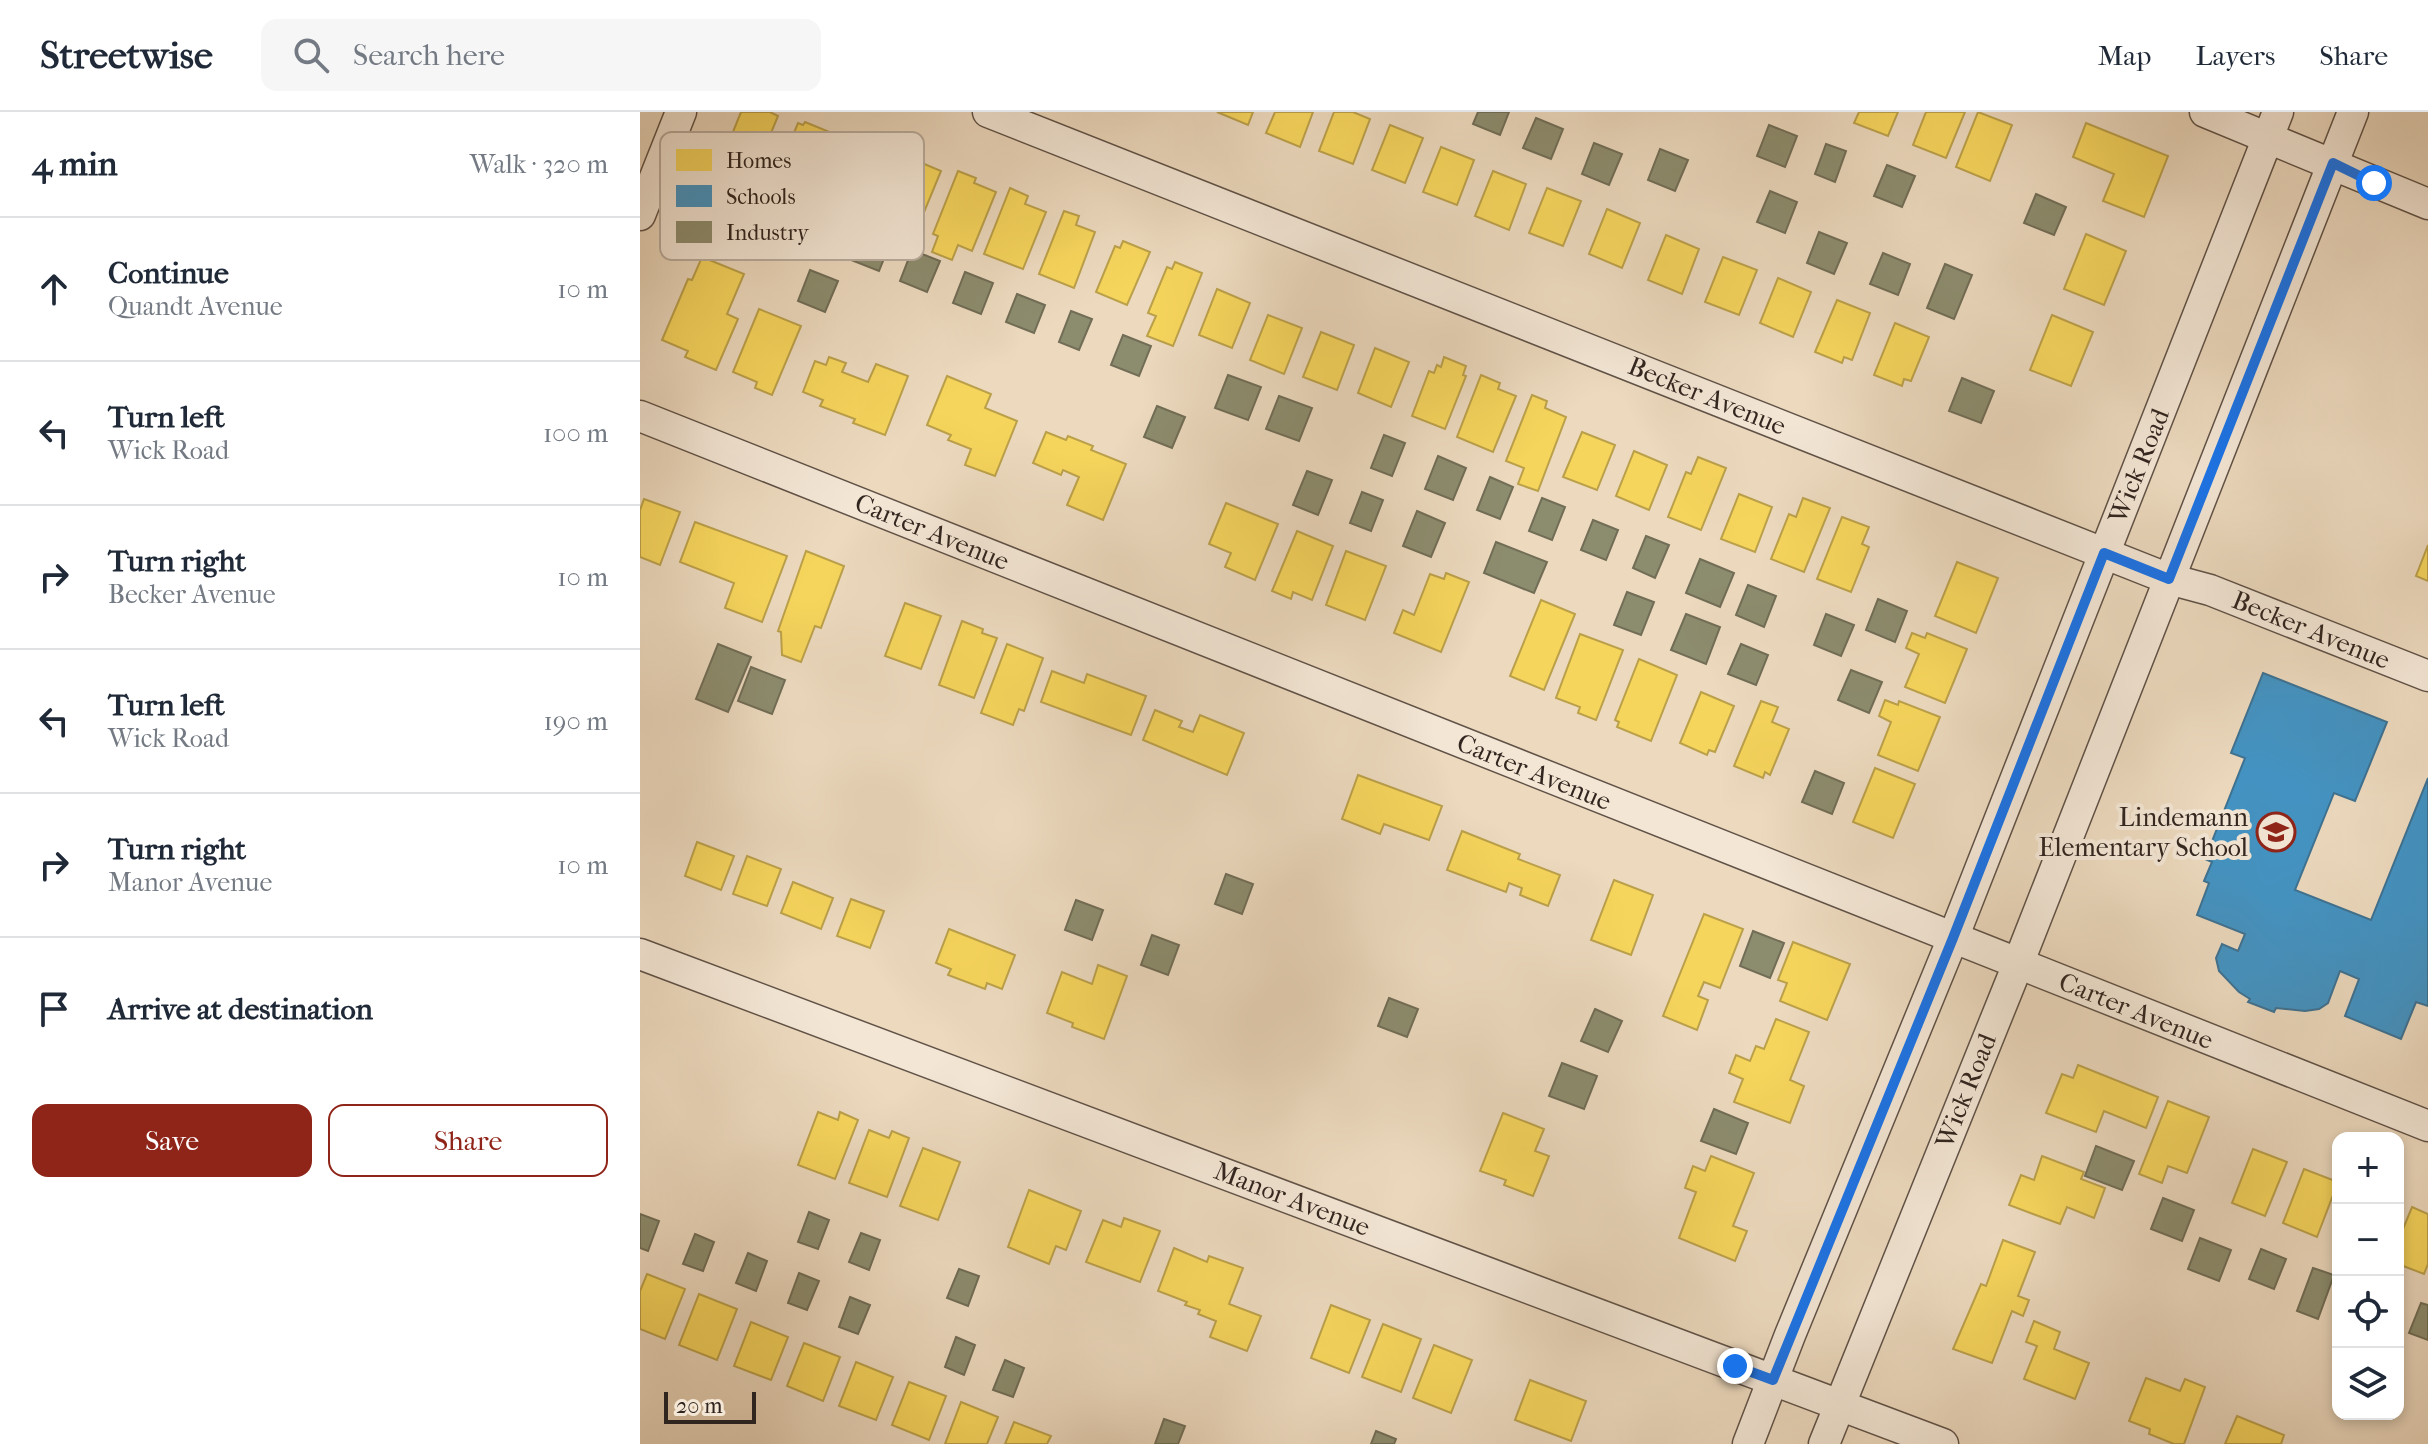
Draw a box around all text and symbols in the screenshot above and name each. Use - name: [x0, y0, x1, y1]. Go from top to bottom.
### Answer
- search box: [261, 19, 821, 91]
- text: Streetwise: [40, 33, 213, 78]
- icon: search: [289, 33, 333, 77]
- text: Search here: [353, 38, 505, 73]
- text: Map: [2098, 39, 2151, 72]
- text: Layers: [2195, 39, 2275, 72]
- text: Share: [2319, 39, 2388, 72]
- legend: [660, 132, 924, 260]
- text: 4 min: [32, 144, 117, 184]
- text: Homes: [726, 148, 791, 174]
- text: Walk · 320 m: [470, 149, 608, 180]
- route start: [2356, 165, 2392, 201]
- text: Schools: [726, 184, 796, 210]
- text: Industry: [726, 220, 810, 246]
- text: Continue: [108, 256, 229, 291]
- icon: ahead: [32, 267, 76, 311]
- text: 10 m: [557, 274, 608, 305]
- text: Quandt Avenue: [108, 291, 283, 322]
- street label: Becker Avenue: [1624, 350, 1791, 442]
- text: Turn left: [108, 400, 225, 435]
- street label: Wick Road: [2102, 403, 2176, 529]
- icon: left: [32, 411, 76, 455]
- text: 100 m: [543, 418, 608, 449]
- text: Wick Road: [108, 435, 229, 466]
- street label: Carter Avenue: [850, 487, 1014, 577]
- text: Turn right: [108, 544, 246, 579]
- icon: right: [32, 555, 76, 599]
- text: 10 m: [557, 562, 608, 593]
- text: Becker Avenue: [108, 579, 276, 610]
- street label: Becker Avenue: [2228, 584, 2395, 676]
- text: Turn left: [108, 688, 225, 723]
- icon: left: [32, 699, 76, 743]
- text: 190 m: [544, 706, 608, 737]
- text: Wick Road: [108, 723, 229, 754]
- street label: Carter Avenue: [1452, 727, 1616, 817]
- place label: Lindemann Elementary School: [2039, 802, 2248, 863]
- school or university icon: Lindemann Elementary School: [2255, 811, 2297, 853]
- text: Turn right: [108, 832, 246, 867]
- icon: right: [32, 843, 76, 887]
- text: 10 m: [557, 850, 608, 881]
- text: Manor Avenue: [108, 867, 272, 898]
- street label: Carter Avenue: [2054, 966, 2218, 1056]
- icon: arrive: [32, 987, 76, 1031]
- text: Arrive at destination: [108, 992, 373, 1027]
- street label: Wick Road: [1929, 1028, 2003, 1154]
- button: Save: [32, 1104, 312, 1177]
- button: Share: [328, 1104, 608, 1177]
- map controls: [2332, 1132, 2404, 1420]
- button: +: [2332, 1132, 2404, 1204]
- street label: Manor Avenue: [1210, 1155, 1374, 1243]
- button: −: [2332, 1204, 2404, 1276]
- button: locate: [2332, 1276, 2404, 1348]
- route end: [1717, 1348, 1753, 1384]
- button: layers: [2332, 1348, 2404, 1420]
- scale bar: [664, 1388, 756, 1424]
- text: 20 m: [676, 1393, 722, 1419]

